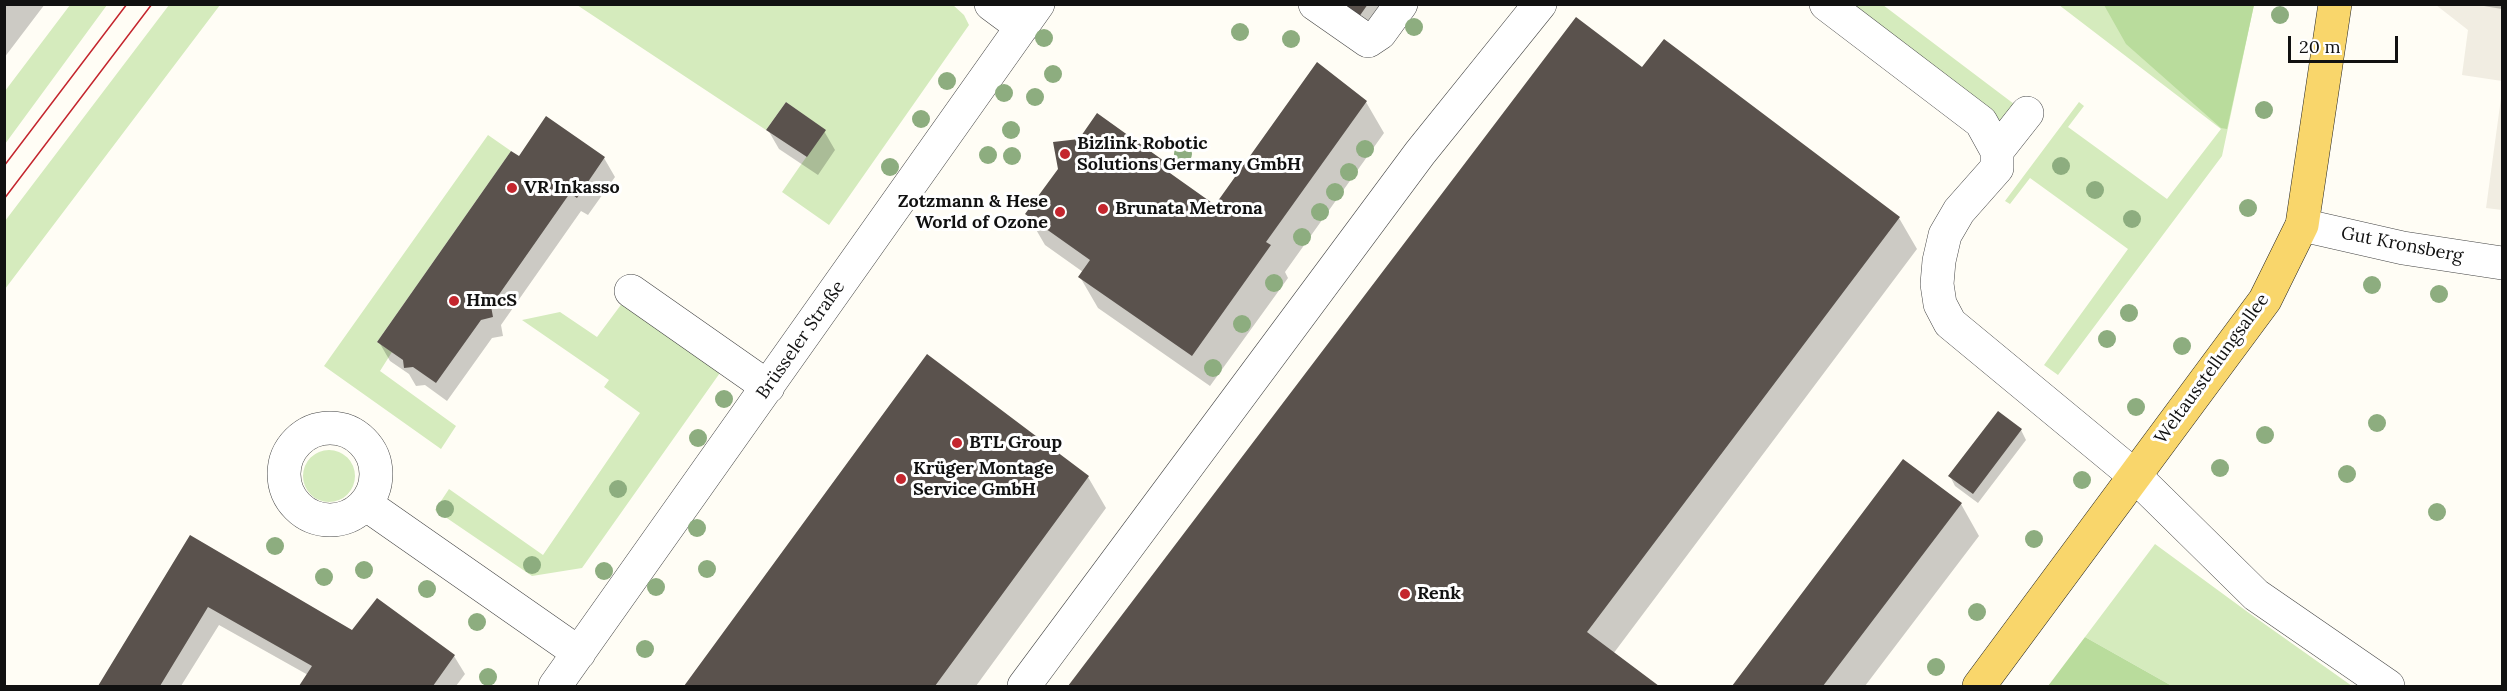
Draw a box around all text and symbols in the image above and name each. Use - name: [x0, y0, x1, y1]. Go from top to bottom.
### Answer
- scale bar: [2291, 24, 2400, 62]
- text: 20 m: [2299, 35, 2341, 58]
- place label: Bizlink Robotic Solutions Germany GmbH: [1077, 133, 1301, 176]
- marker: Bizlink Robotic Solutions Germany GmbH: [1058, 147, 1072, 161]
- place label: VR Inkasso: [524, 177, 620, 199]
- marker: VR Inkasso: [505, 181, 519, 195]
- place label: Zotzmann & Hese World of Ozone: [898, 191, 1048, 234]
- place label: Brunata Metrona: [1115, 198, 1263, 220]
- marker: Brunata Metrona: [1096, 202, 1110, 216]
- marker: Zotzmann & Hese World of Ozone: [1053, 205, 1067, 219]
- street label: Gut Kronsberg: [2339, 223, 2465, 267]
- street label: Brüsseler Straße: [752, 277, 850, 403]
- place label: HmcS: [466, 290, 517, 312]
- street label: Weltausstellungsallee: [2150, 290, 2274, 448]
- marker: HmcS: [447, 294, 461, 308]
- place label: BTL Group: [969, 432, 1062, 454]
- marker: BTL Group: [950, 436, 964, 450]
- place label: Krüger Montage Service GmbH: [913, 458, 1054, 500]
- marker: Krüger Montage Service GmbH: [894, 472, 908, 486]
- place label: Renk: [1417, 583, 1461, 605]
- marker: Renk: [1398, 587, 1412, 601]

